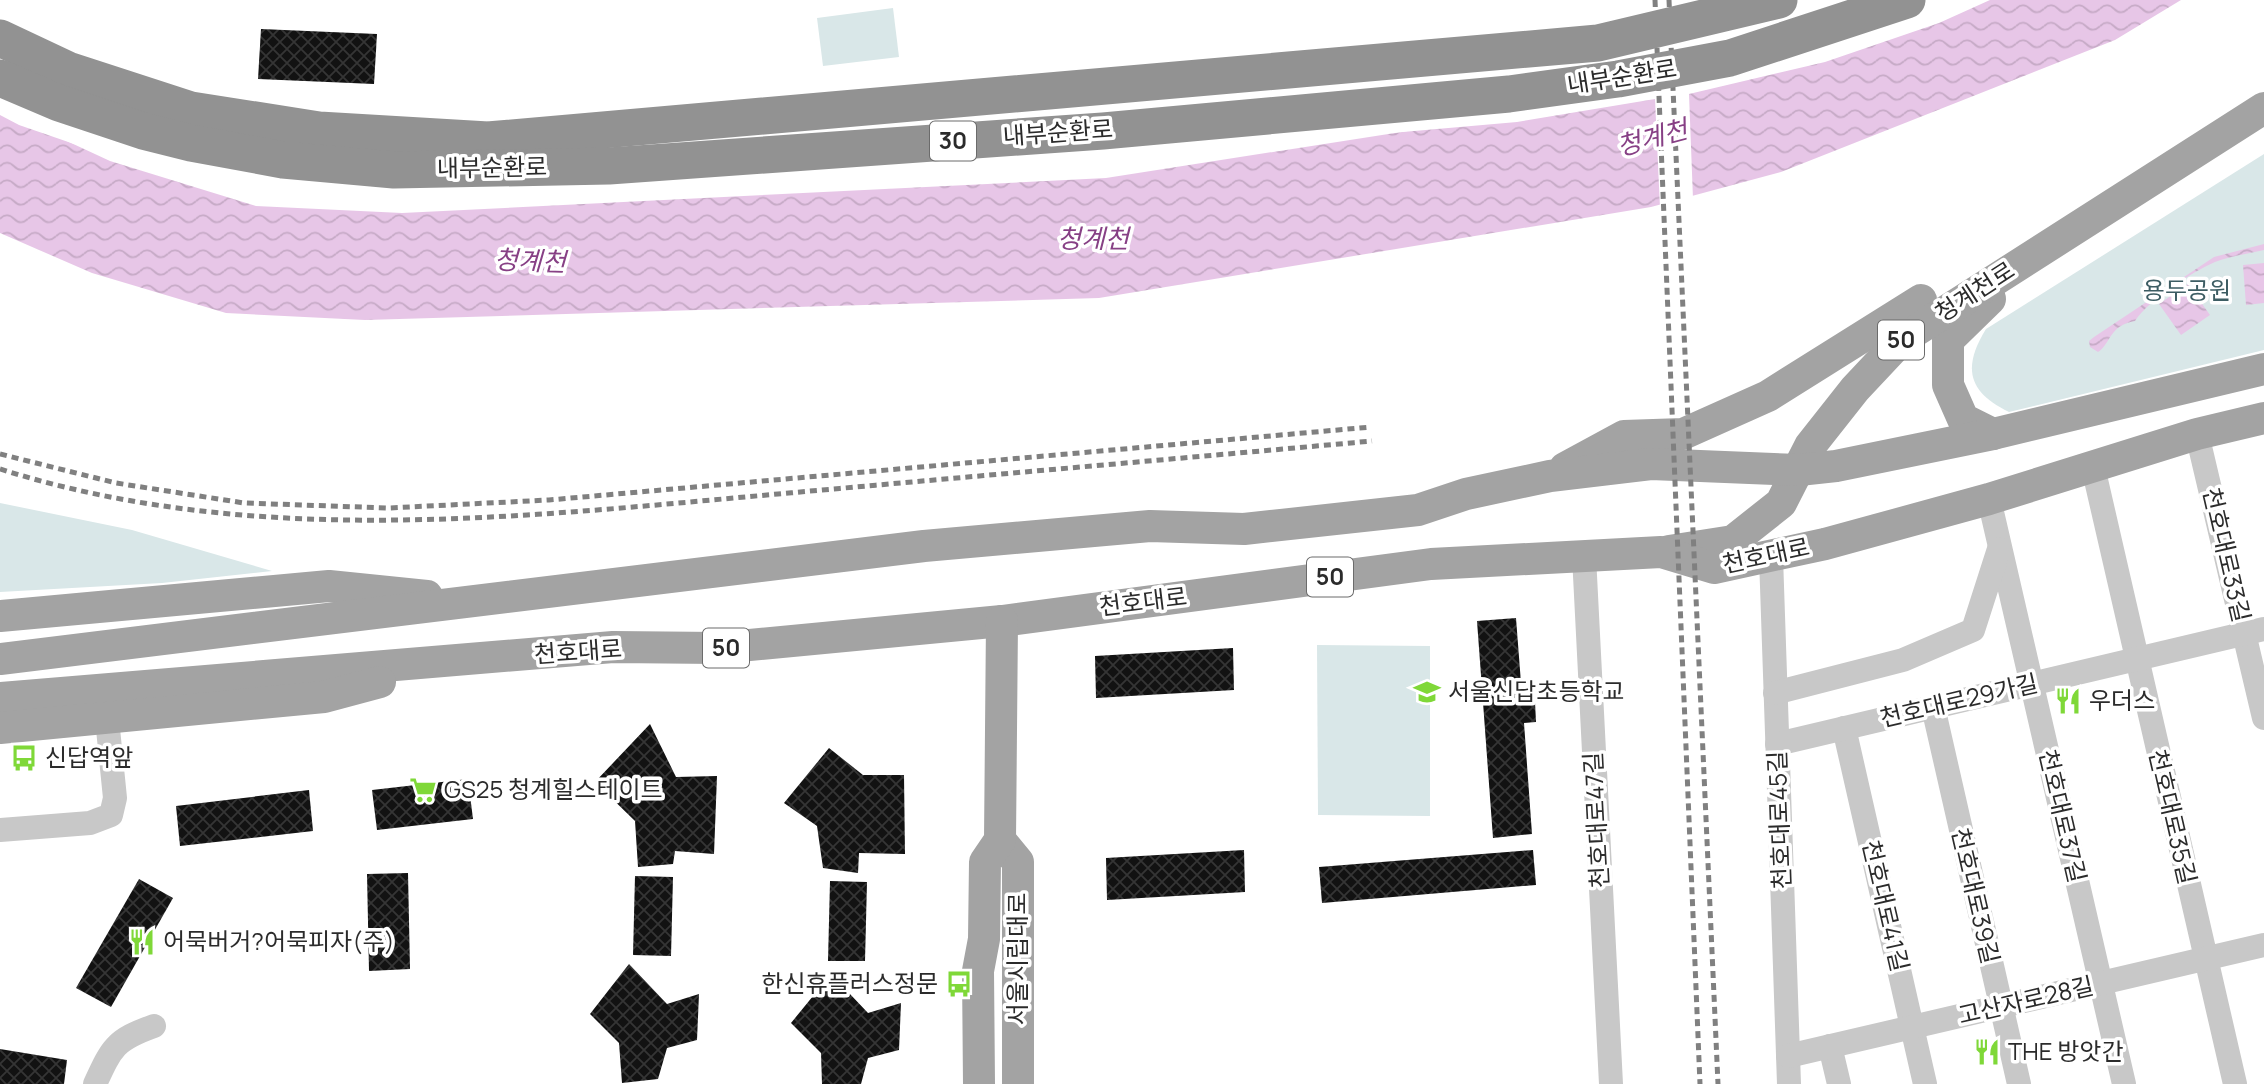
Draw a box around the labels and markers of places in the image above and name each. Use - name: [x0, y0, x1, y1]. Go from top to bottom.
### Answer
- place label: 서울신답초등학교: [1448, 674, 1625, 707]
- school or university icon: 서울신답초등학교: [1412, 677, 1442, 707]
- place label: 우더스: [2089, 683, 2155, 716]
- restaurant icon: 우더스: [2053, 686, 2083, 716]
- place label: 신답역앞: [45, 740, 133, 773]
- bus stop icon: 신답역앞: [9, 743, 39, 773]
- place label: GS25 청계힐스테이트: [444, 772, 663, 805]
- supermarket icon: GS25 청계힐스테이트: [408, 775, 438, 805]
- place label: 어묵버거?어묵피자(주): [163, 924, 395, 957]
- restaurant icon: 어묵버거?어묵피자(주): [127, 927, 157, 957]
- place label: 한신휴플러스정문: [761, 966, 938, 999]
- bus stop icon: 한신휴플러스정문: [944, 969, 974, 999]
- place label: THE 방앗간: [2008, 1034, 2123, 1067]
- restaurant icon: THE 방앗간: [1972, 1037, 2002, 1067]

